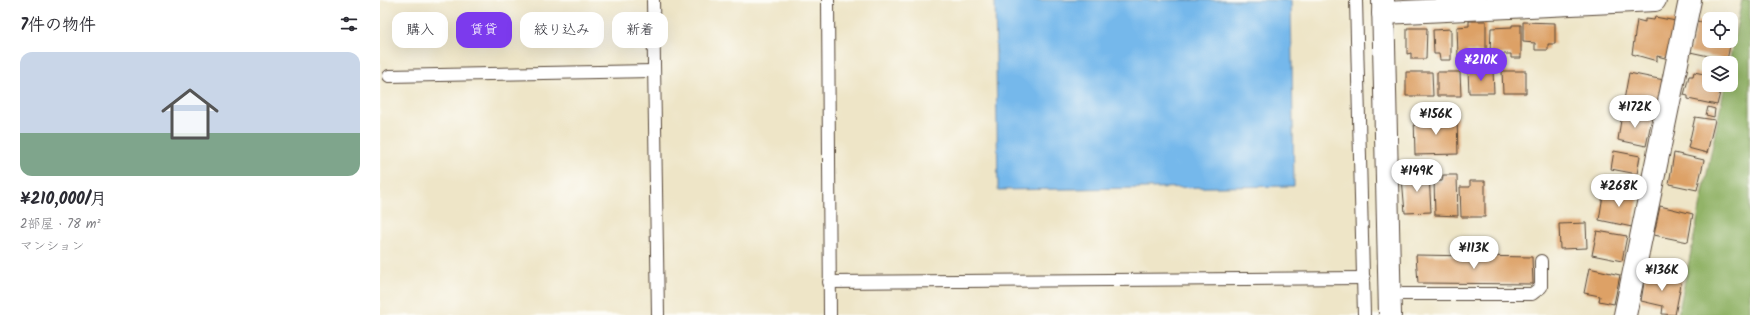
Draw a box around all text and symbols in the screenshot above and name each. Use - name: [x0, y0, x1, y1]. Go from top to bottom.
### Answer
- text: 7件の物件: [20, 12, 96, 39]
- chip: 購入: [392, 12, 448, 48]
- chip: 賃貸: [456, 12, 512, 48]
- chip: 絞り込み: [520, 12, 604, 48]
- chip: 新着: [612, 12, 668, 48]
- map controls: [1702, 12, 1738, 92]
- button: locate: [1702, 12, 1738, 48]
- icon: filters: [338, 13, 360, 35]
- pin: ¥210K: [1453, 48, 1509, 82]
- text: ¥210K: [1464, 50, 1498, 71]
- button: layers: [1702, 56, 1738, 92]
- icon: home: [154, 78, 226, 150]
- pin: ¥172K: [1607, 95, 1663, 129]
- text: ¥172K: [1618, 97, 1652, 118]
- pin: ¥156K: [1408, 102, 1464, 136]
- text: ¥156K: [1419, 104, 1453, 125]
- pin: ¥149K: [1389, 159, 1445, 193]
- text: ¥149K: [1400, 161, 1434, 182]
- pin: ¥268K: [1591, 174, 1647, 208]
- text: ¥268K: [1600, 176, 1638, 197]
- text: ¥210,000/月: [20, 186, 107, 213]
- text: 2部屋 · 78 m²: [20, 214, 100, 235]
- text: マンション: [20, 236, 84, 257]
- pin: ¥113K: [1446, 236, 1502, 270]
- text: ¥113K: [1459, 238, 1489, 259]
- pin: ¥136K: [1634, 258, 1690, 292]
- text: ¥136K: [1645, 260, 1679, 281]

